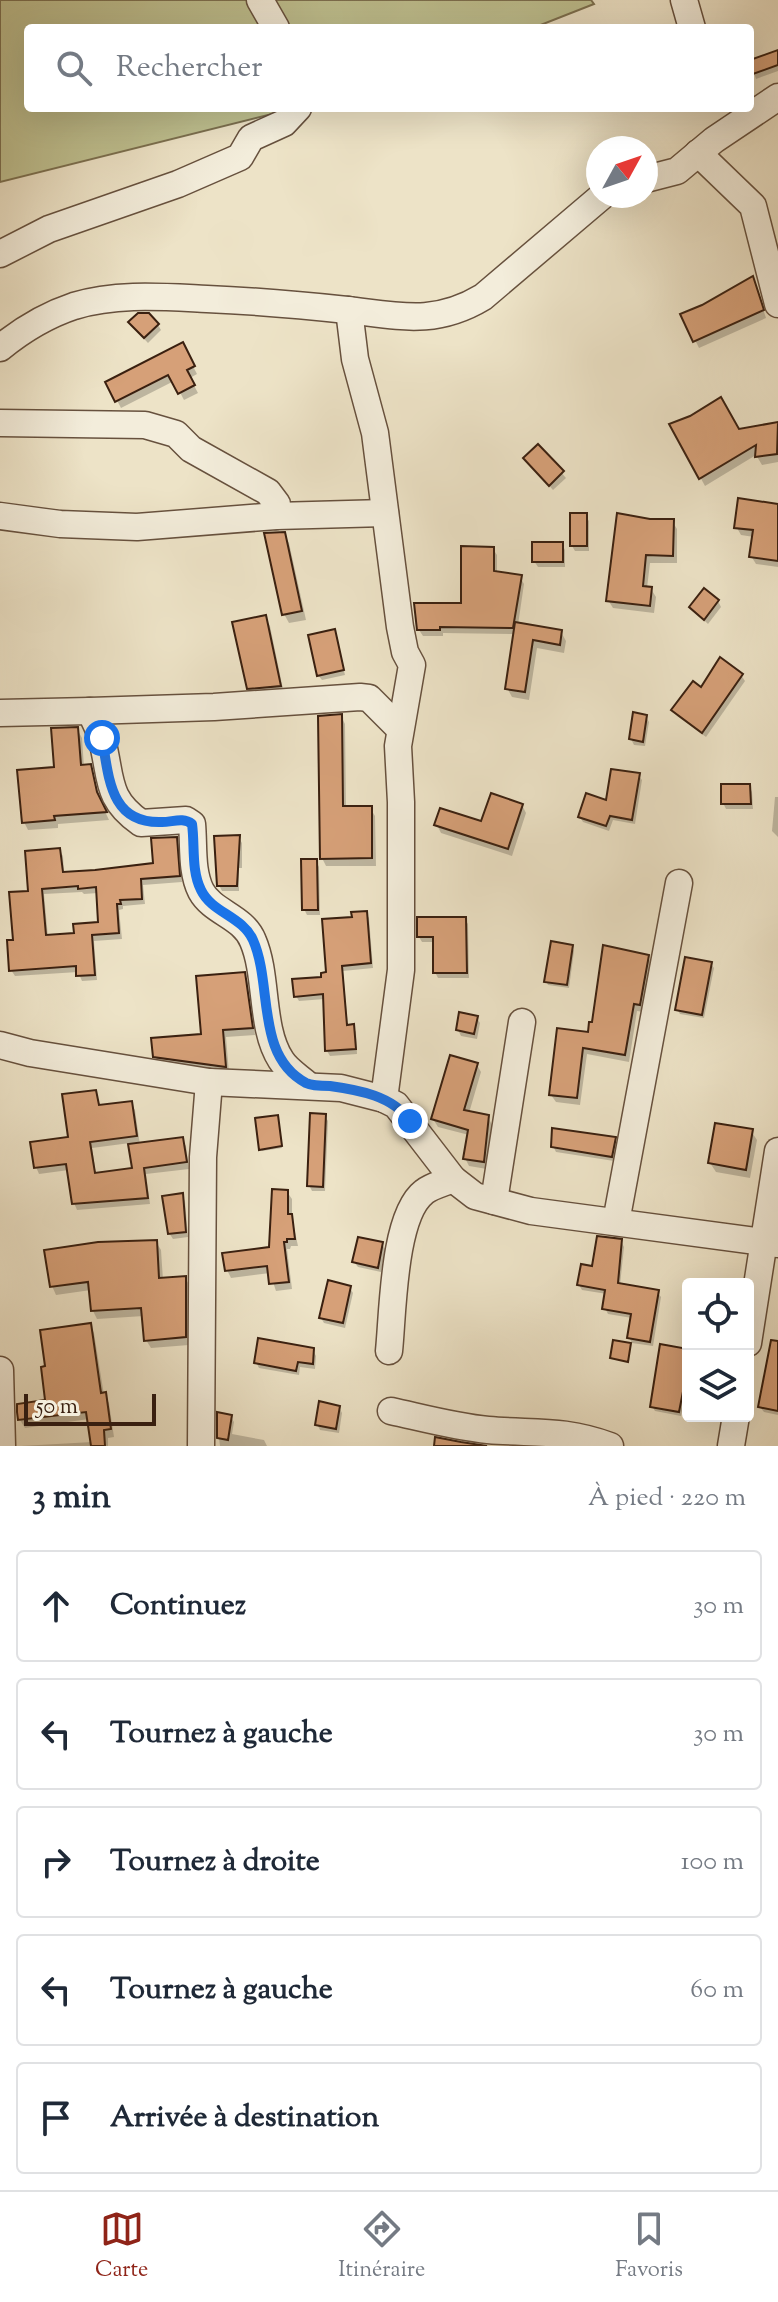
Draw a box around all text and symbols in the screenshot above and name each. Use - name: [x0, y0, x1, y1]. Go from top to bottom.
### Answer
- search box: [24, 24, 754, 112]
- icon: search: [52, 46, 96, 90]
- text: Rechercher: [116, 47, 263, 90]
- north arrow: [586, 136, 658, 208]
- route start: [84, 720, 120, 756]
- route end: [392, 1103, 428, 1139]
- map controls: [682, 1278, 754, 1422]
- button: locate: [682, 1278, 754, 1350]
- button: layers: [682, 1350, 754, 1422]
- scale bar: [24, 1390, 156, 1426]
- text: 50 m: [36, 1392, 78, 1424]
- text: 3 min: [32, 1474, 111, 1523]
- text: À pied · 220 m: [588, 1480, 746, 1517]
- icon: ahead: [34, 1584, 78, 1628]
- text: Continuez: [110, 1585, 246, 1628]
- text: 30 m: [693, 1588, 744, 1625]
- icon: left: [34, 1712, 78, 1756]
- text: Tournez à gauche: [110, 1713, 333, 1756]
- text: 30 m: [693, 1716, 744, 1753]
- icon: right: [34, 1840, 78, 1884]
- text: Tournez à droite: [110, 1841, 320, 1884]
- text: 100 m: [681, 1844, 744, 1881]
- icon: left: [34, 1968, 78, 2012]
- text: Tournez à gauche: [110, 1969, 333, 2012]
- text: 60 m: [690, 1972, 744, 2009]
- icon: arrive: [34, 2096, 78, 2140]
- text: Arrivée à destination: [110, 2097, 379, 2140]
- tab: Carte: [95, 2207, 148, 2287]
- tab: Itinéraire: [338, 2207, 425, 2287]
- tab: Favoris: [615, 2207, 683, 2287]

